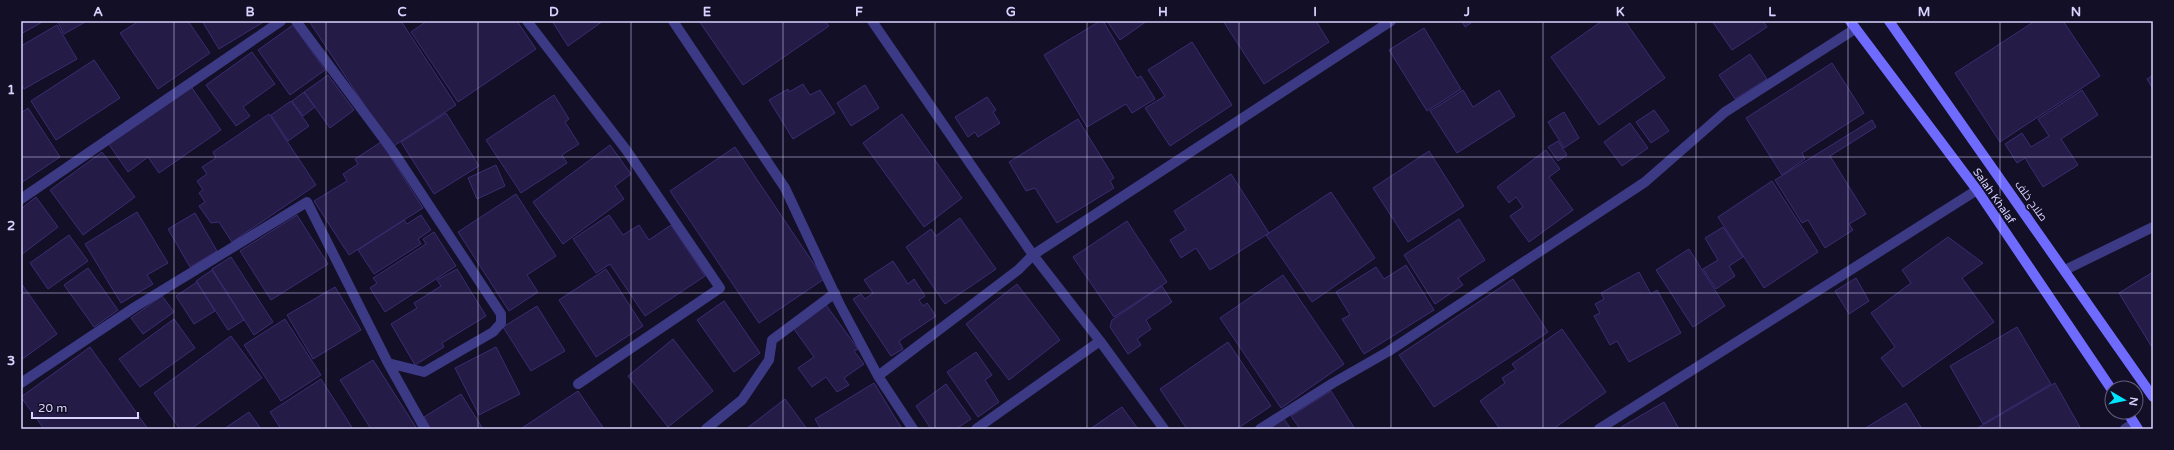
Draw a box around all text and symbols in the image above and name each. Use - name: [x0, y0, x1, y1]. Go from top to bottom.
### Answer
- text: A: [93, 4, 103, 20]
- text: B: [245, 4, 255, 20]
- text: C: [397, 4, 407, 20]
- text: D: [549, 4, 559, 20]
- text: E: [703, 4, 711, 20]
- text: F: [855, 4, 863, 20]
- text: G: [1006, 4, 1016, 20]
- text: H: [1158, 4, 1168, 20]
- text: I: [1313, 4, 1317, 20]
- text: J: [1463, 4, 1470, 20]
- text: K: [1616, 4, 1625, 20]
- text: L: [1768, 4, 1776, 20]
- text: M: [1918, 4, 1930, 20]
- text: N: [2071, 4, 2081, 20]
- text: 1: [7, 82, 15, 98]
- street label: Salah Khalaf: [1970, 166, 2018, 227]
- street label: صلاح خلف: [2011, 178, 2050, 224]
- text: 2: [7, 218, 15, 234]
- text: 3: [7, 353, 15, 369]
- north arrow: [2104, 380, 2144, 420]
- scale bar: [32, 394, 138, 420]
- text: N: [2126, 396, 2140, 407]
- text: 20 m: [38, 401, 67, 415]

